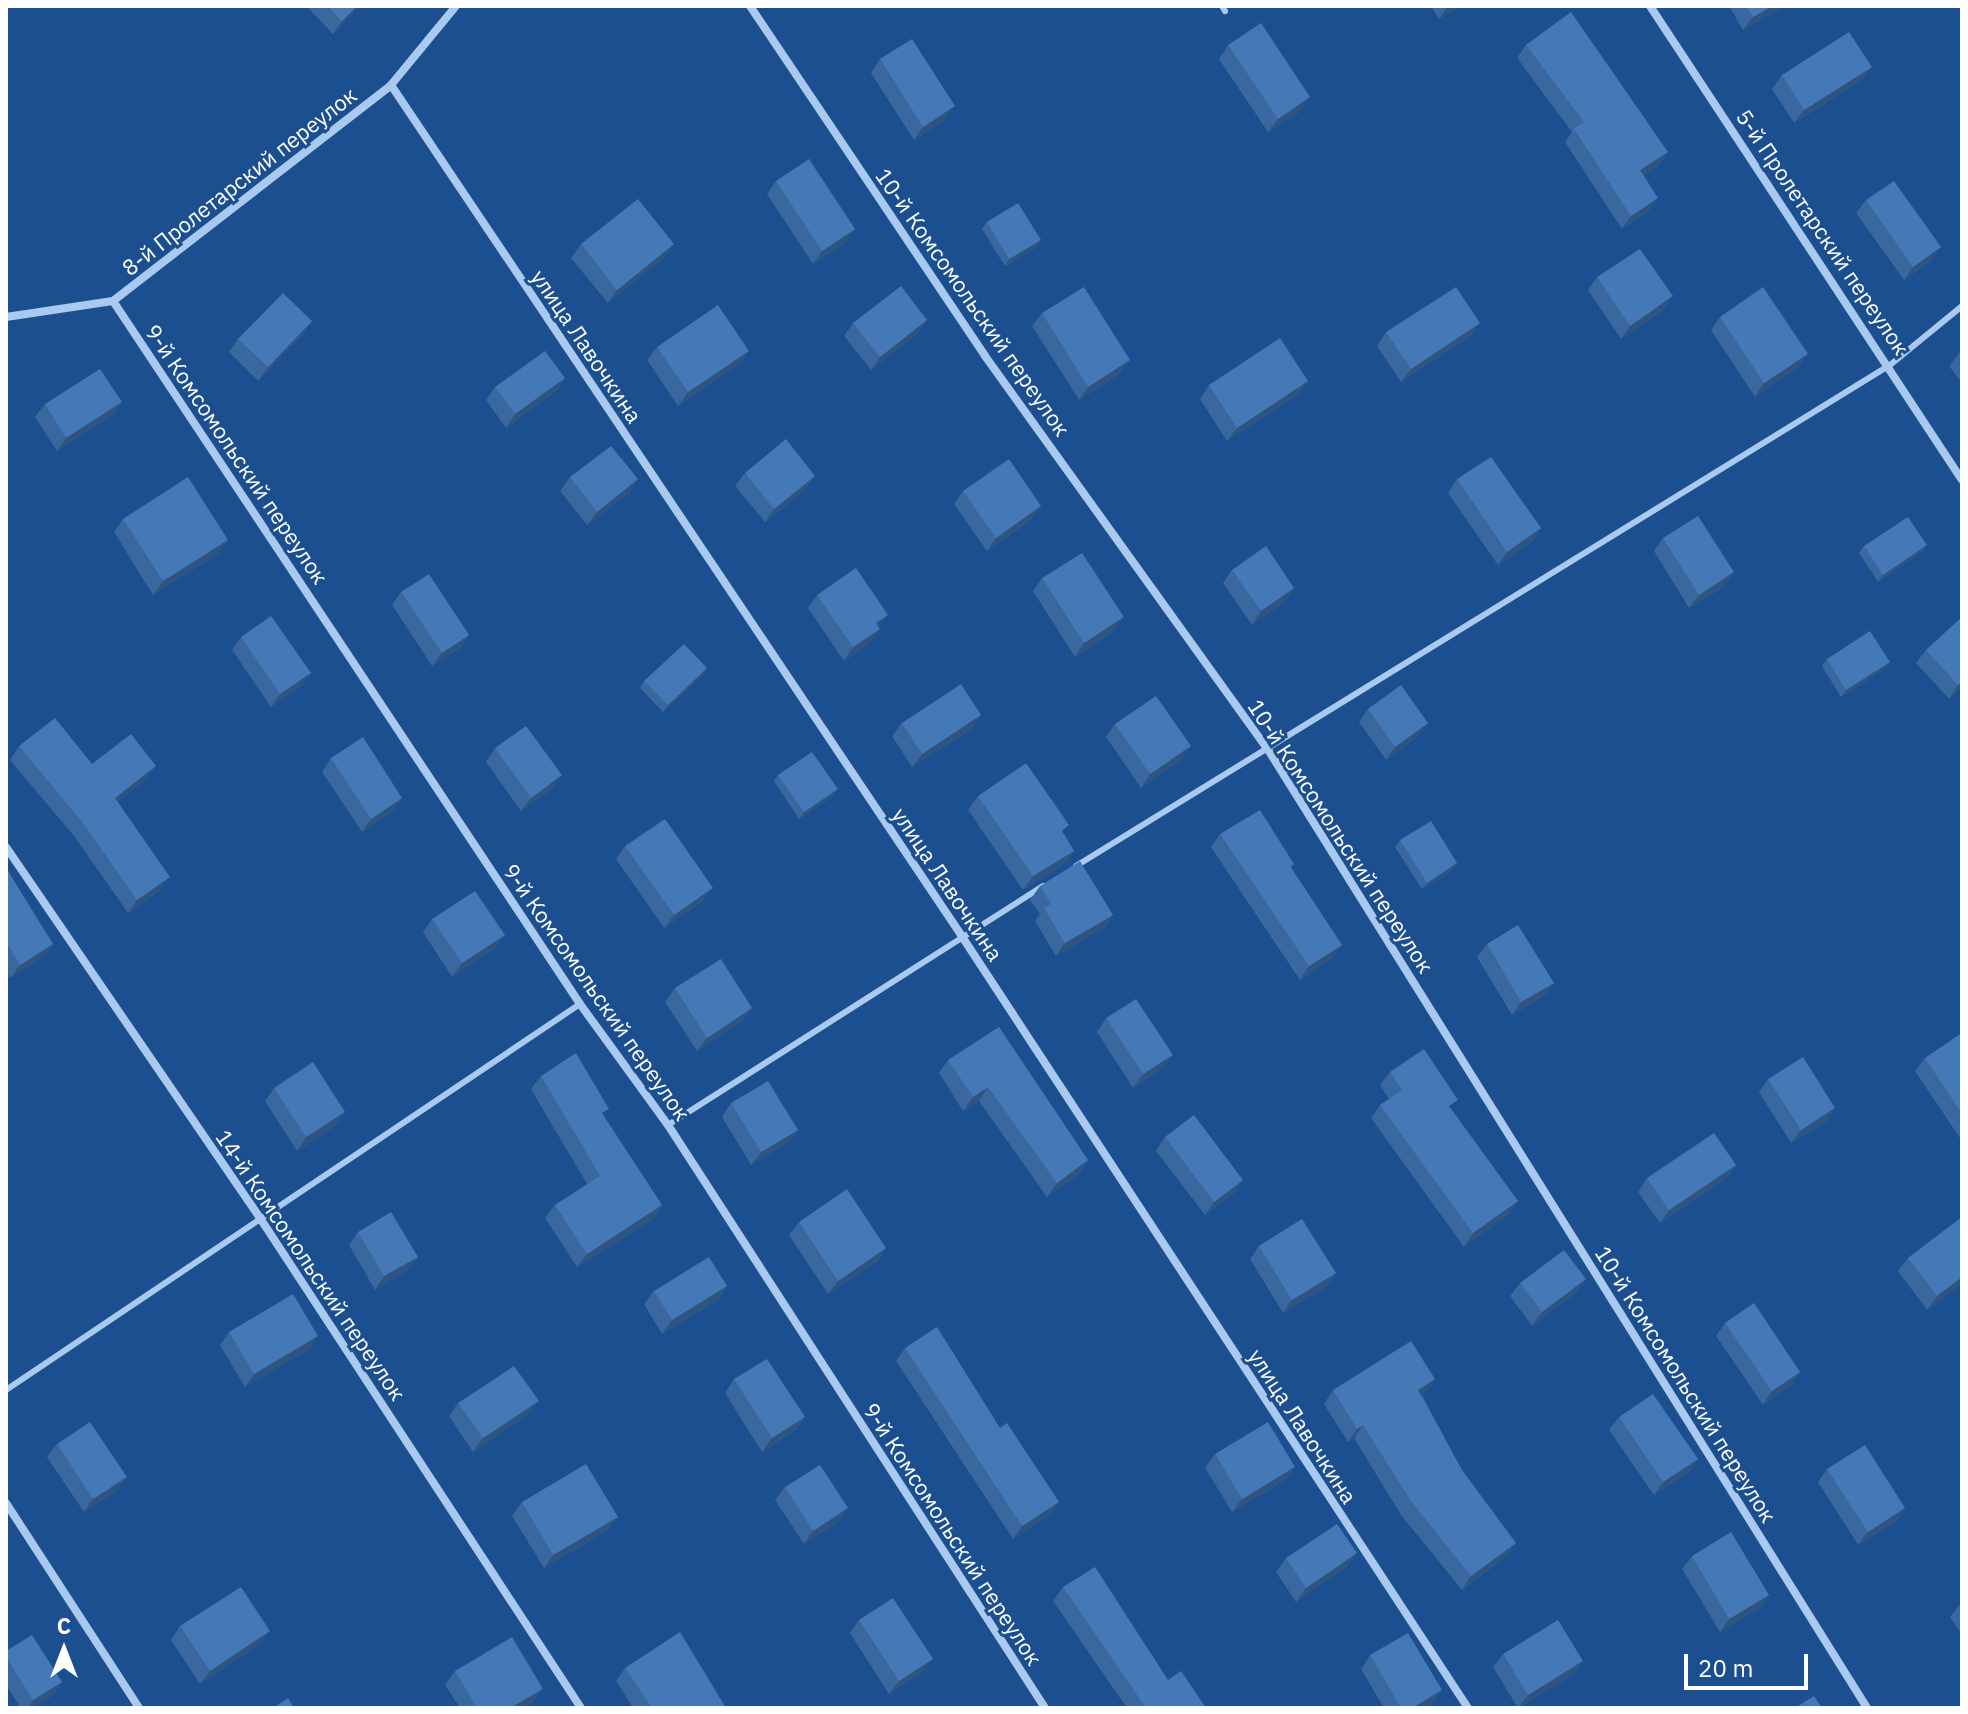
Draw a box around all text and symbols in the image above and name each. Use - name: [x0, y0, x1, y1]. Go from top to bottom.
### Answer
- street label: 8-й Пролетарский переулок: [116, 81, 362, 281]
- street label: 5-й Пролетарский переулок: [1731, 104, 1915, 360]
- street label: 10-й Комсомольский переулок: [870, 163, 1076, 441]
- street label: улица Лавочкина: [526, 264, 648, 428]
- street label: 9-й Комсомольский переулок: [140, 319, 334, 589]
- street label: 10-й Комсомольский переулок: [1243, 694, 1439, 978]
- street label: улица Лавочкина: [887, 802, 1009, 966]
- street label: 9-й Комсомольский переулок: [498, 858, 696, 1126]
- street label: 14-й Комсомольский переулок: [210, 1125, 412, 1405]
- street label: 10-й Комсомольский переулок: [1590, 1241, 1782, 1527]
- street label: улица Лавочкина: [1243, 1344, 1363, 1508]
- street label: 9-й Комсомольский переулок: [858, 1398, 1048, 1670]
- north arrow: [24, 1610, 104, 1690]
- text: С: [57, 1611, 71, 1640]
- scale bar: [1688, 1638, 1812, 1688]
- text: 20 m: [1698, 1652, 1753, 1684]

